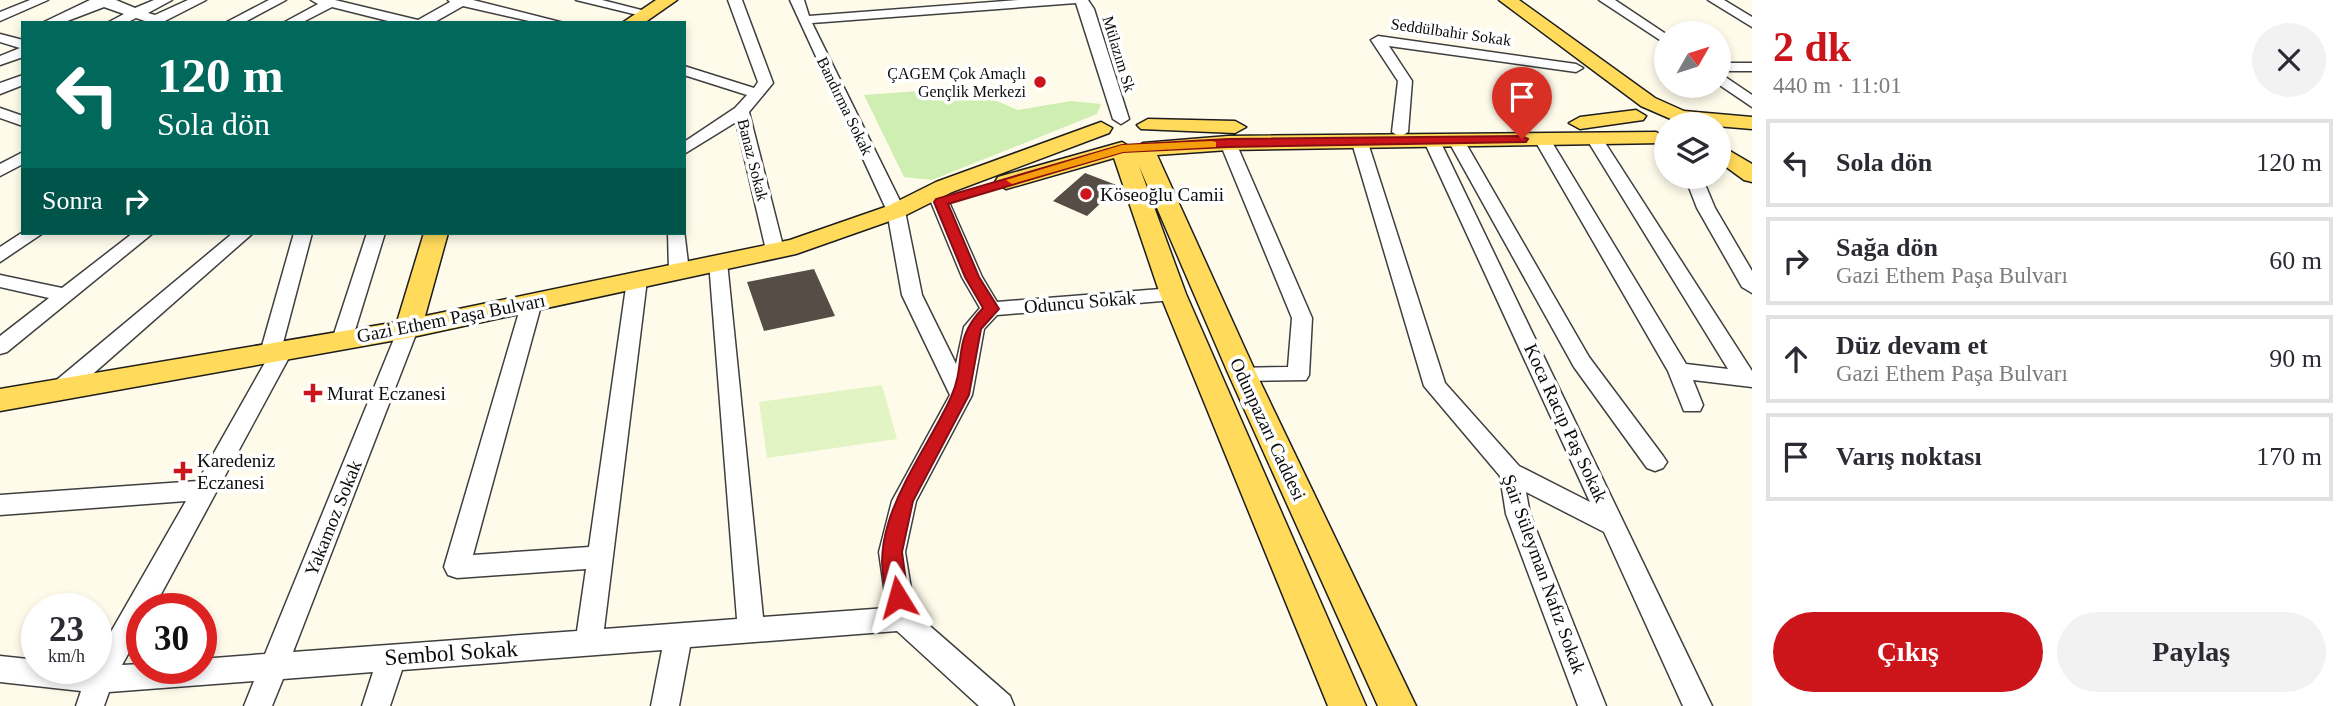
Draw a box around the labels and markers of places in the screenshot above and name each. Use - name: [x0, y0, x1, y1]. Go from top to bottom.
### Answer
- place label: ÇAGEM Çok Amaçlı Gençlik Merkezi: [887, 65, 1027, 101]
- pin: [1492, 67, 1552, 139]
- marker: ÇAGEM Çok Amaçlı Gençlik Merkezi: [1032, 74, 1048, 90]
- place label: Köseoğlu Camii: [1100, 184, 1224, 205]
- marker: Köseoğlu Camii: [1078, 186, 1094, 202]
- place label: Murat Eczanesi: [327, 383, 446, 404]
- marker: Murat Eczanesi: [305, 385, 321, 401]
- place label: Karedeniz Eczanesi: [197, 450, 275, 493]
- marker: Karedeniz Eczanesi: [175, 463, 191, 479]

